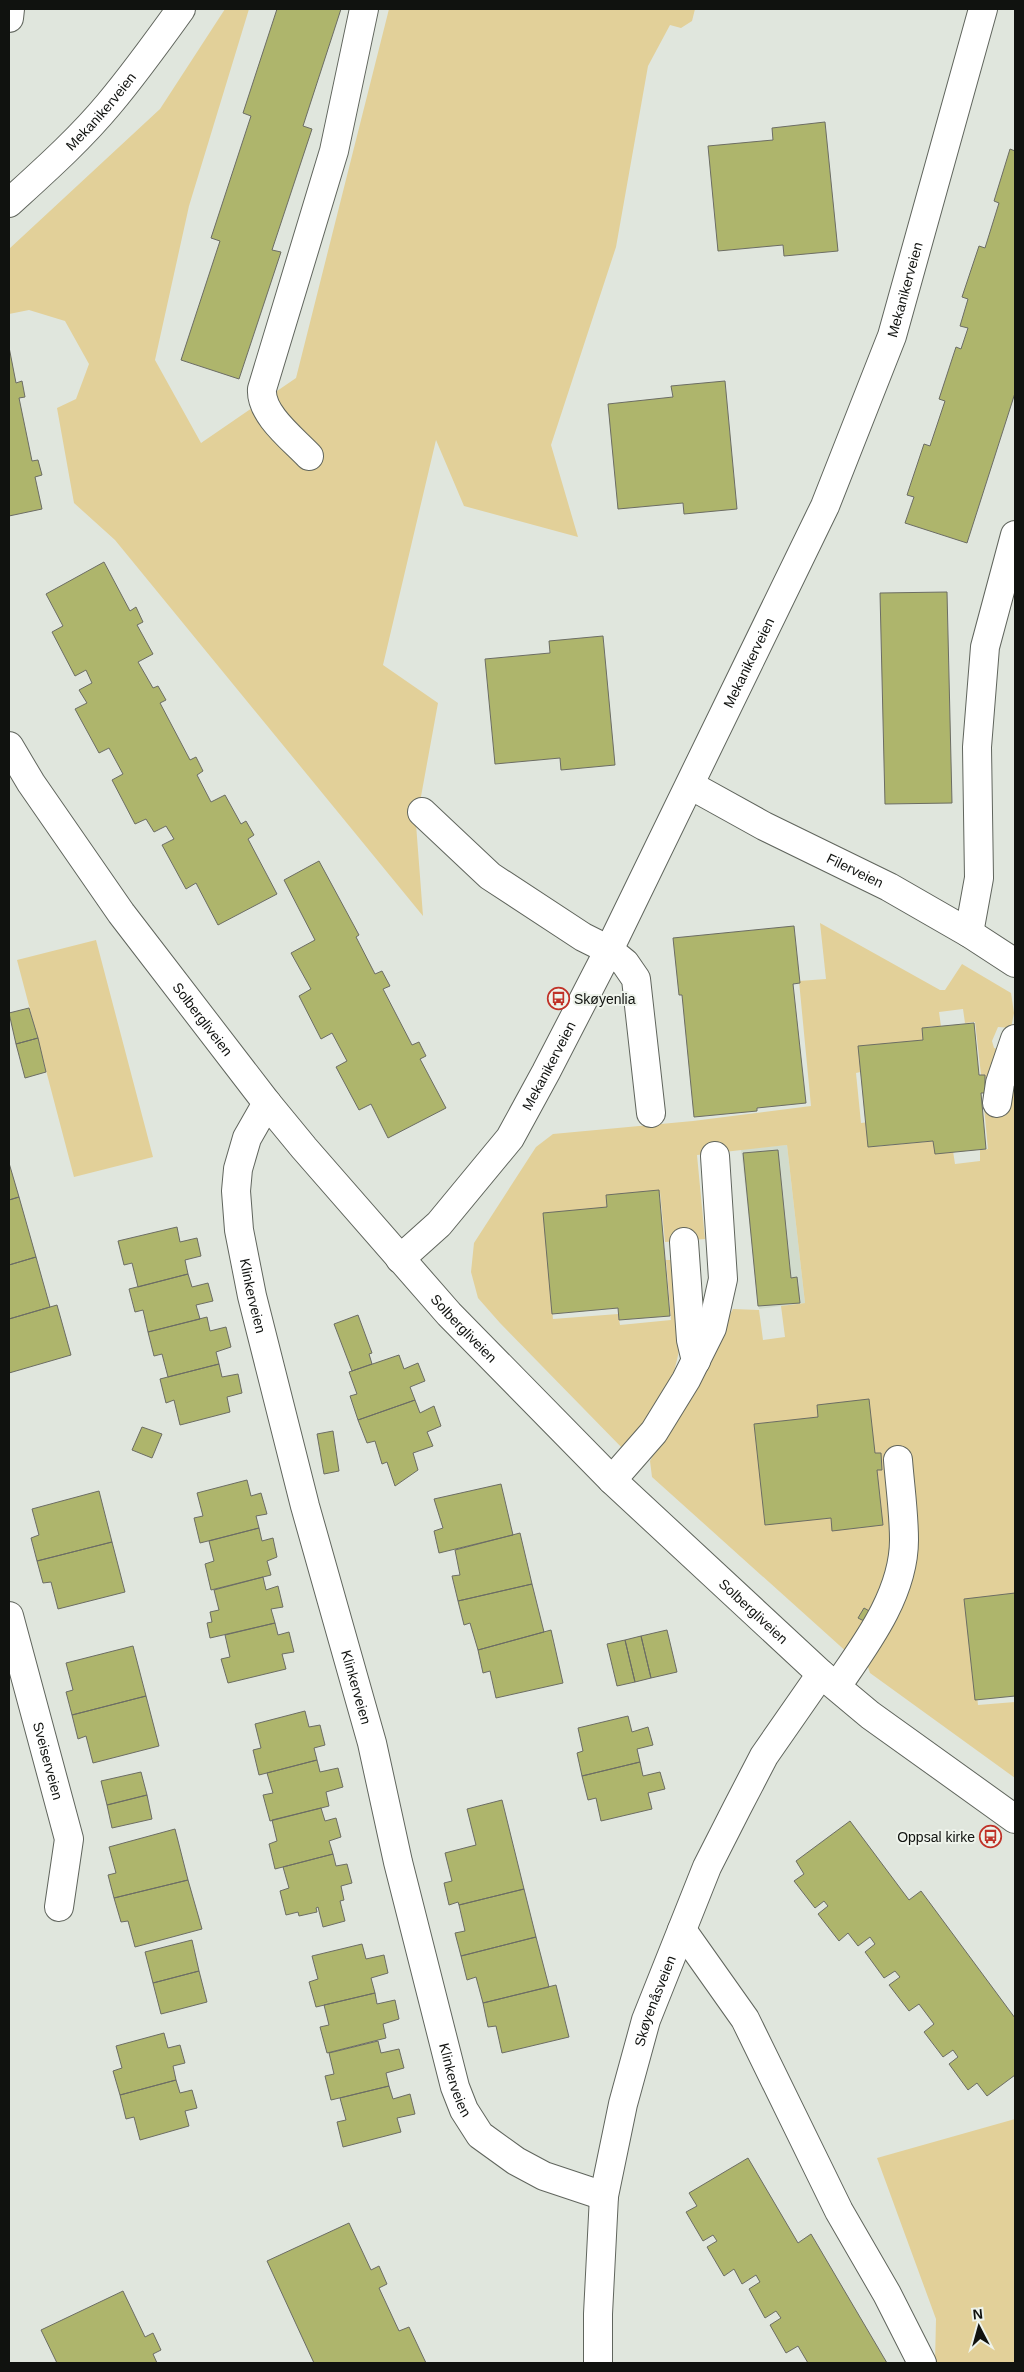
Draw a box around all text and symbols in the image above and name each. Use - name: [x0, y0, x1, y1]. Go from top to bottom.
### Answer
- street label: Mekanikerveien: [63, 69, 139, 154]
- street label: Mekanikerveien: [884, 240, 926, 339]
- street label: Mekanikerveien: [720, 615, 777, 710]
- street label: Filerveien: [824, 850, 886, 891]
- street label: Solbergliveien: [169, 979, 236, 1059]
- bus stop icon: Skøyenlia: [546, 987, 570, 1011]
- place label: Skøyenlia: [574, 991, 636, 1007]
- street label: Mekanikerveien: [519, 1019, 579, 1113]
- street label: Klinkerveien: [237, 1257, 269, 1335]
- street label: Solbergliveien: [428, 1291, 500, 1366]
- street label: Solbergliveien: [716, 1575, 791, 1647]
- street label: Klinkerveien: [338, 1648, 374, 1726]
- street label: Sveiserveien: [30, 1720, 66, 1802]
- bus stop icon: Oppsal kirke: [979, 1825, 1003, 1849]
- place label: Oppsal kirke: [897, 1829, 975, 1845]
- street label: Skøyenåsveien: [631, 1953, 679, 2048]
- street label: Klinkerveien: [436, 2041, 474, 2120]
- north arrow: [954, 2302, 1004, 2352]
- text: N: [972, 2306, 984, 2323]

